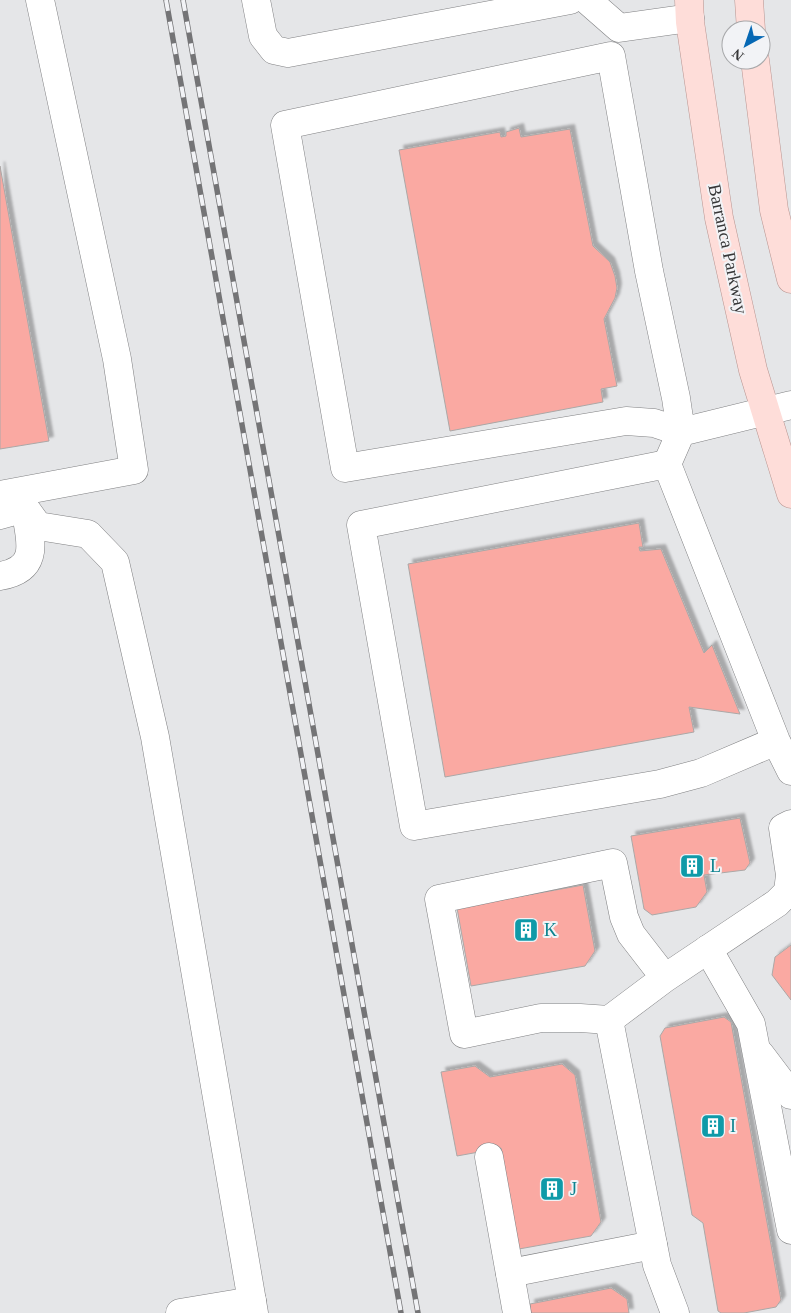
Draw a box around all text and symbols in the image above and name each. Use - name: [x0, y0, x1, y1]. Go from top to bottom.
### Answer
- north arrow: [721, 20, 771, 70]
- text: N: [729, 46, 747, 64]
- street label: Barranca Parkway: [704, 182, 752, 316]
- building icon: L: [679, 853, 705, 879]
- place label: L: [710, 856, 721, 876]
- building icon: K: [513, 917, 539, 943]
- place label: K: [544, 920, 557, 940]
- building icon: I: [700, 1113, 726, 1139]
- place label: I: [730, 1116, 736, 1136]
- building icon: J: [539, 1176, 565, 1202]
- place label: J: [570, 1179, 577, 1199]

